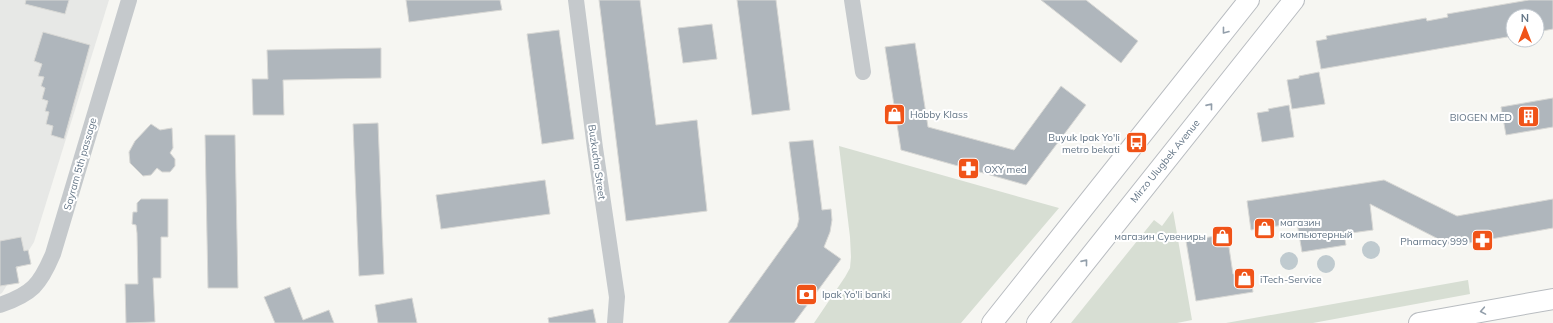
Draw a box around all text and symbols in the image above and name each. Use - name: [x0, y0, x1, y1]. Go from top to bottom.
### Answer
- north arrow: [1505, 8, 1545, 48]
- text: N: [1521, 11, 1529, 25]
- one-way arrow: [1222, 26, 1229, 33]
- shop icon: Hobby Klass: [882, 101, 908, 127]
- one-way arrow: [1205, 103, 1212, 110]
- building icon: BIOGEN MED: [1515, 104, 1541, 130]
- place label: Hobby Klass: [910, 108, 968, 121]
- place label: BIOGEN MED: [1450, 111, 1512, 124]
- street label: Sayram 5th passage: [61, 116, 99, 212]
- street label: Mirzo Ulugbek Avenue: [1127, 117, 1203, 205]
- street label: Buzkucha Street: [585, 124, 609, 201]
- bus stop icon: Buyuk Ipak Yo'li metro bekati: [1123, 130, 1149, 156]
- place label: Buyuk Ipak Yo'li metro bekati: [1048, 131, 1120, 156]
- pharmacy icon: OXY med: [956, 156, 982, 182]
- place label: OXY med: [984, 163, 1027, 176]
- shop icon: магазин компьютерный: [1252, 215, 1278, 241]
- place label: магазин компьютерный: [1280, 216, 1353, 241]
- shop icon: магазин Сувениры: [1209, 223, 1235, 249]
- pharmacy icon: Pharmacy 999: [1470, 228, 1496, 254]
- place label: магазин Сувениры: [1114, 230, 1206, 243]
- place label: Pharmacy 999: [1400, 235, 1468, 248]
- one-way arrow: [1081, 260, 1088, 267]
- shop icon: iTech-Service: [1231, 266, 1257, 292]
- place label: iTech-Service: [1260, 273, 1322, 286]
- bank icon: Ipak Yo'li banki: [793, 281, 819, 307]
- place label: Ipak Yo'li banki: [822, 288, 890, 301]
- one-way arrow: [1480, 307, 1486, 315]

